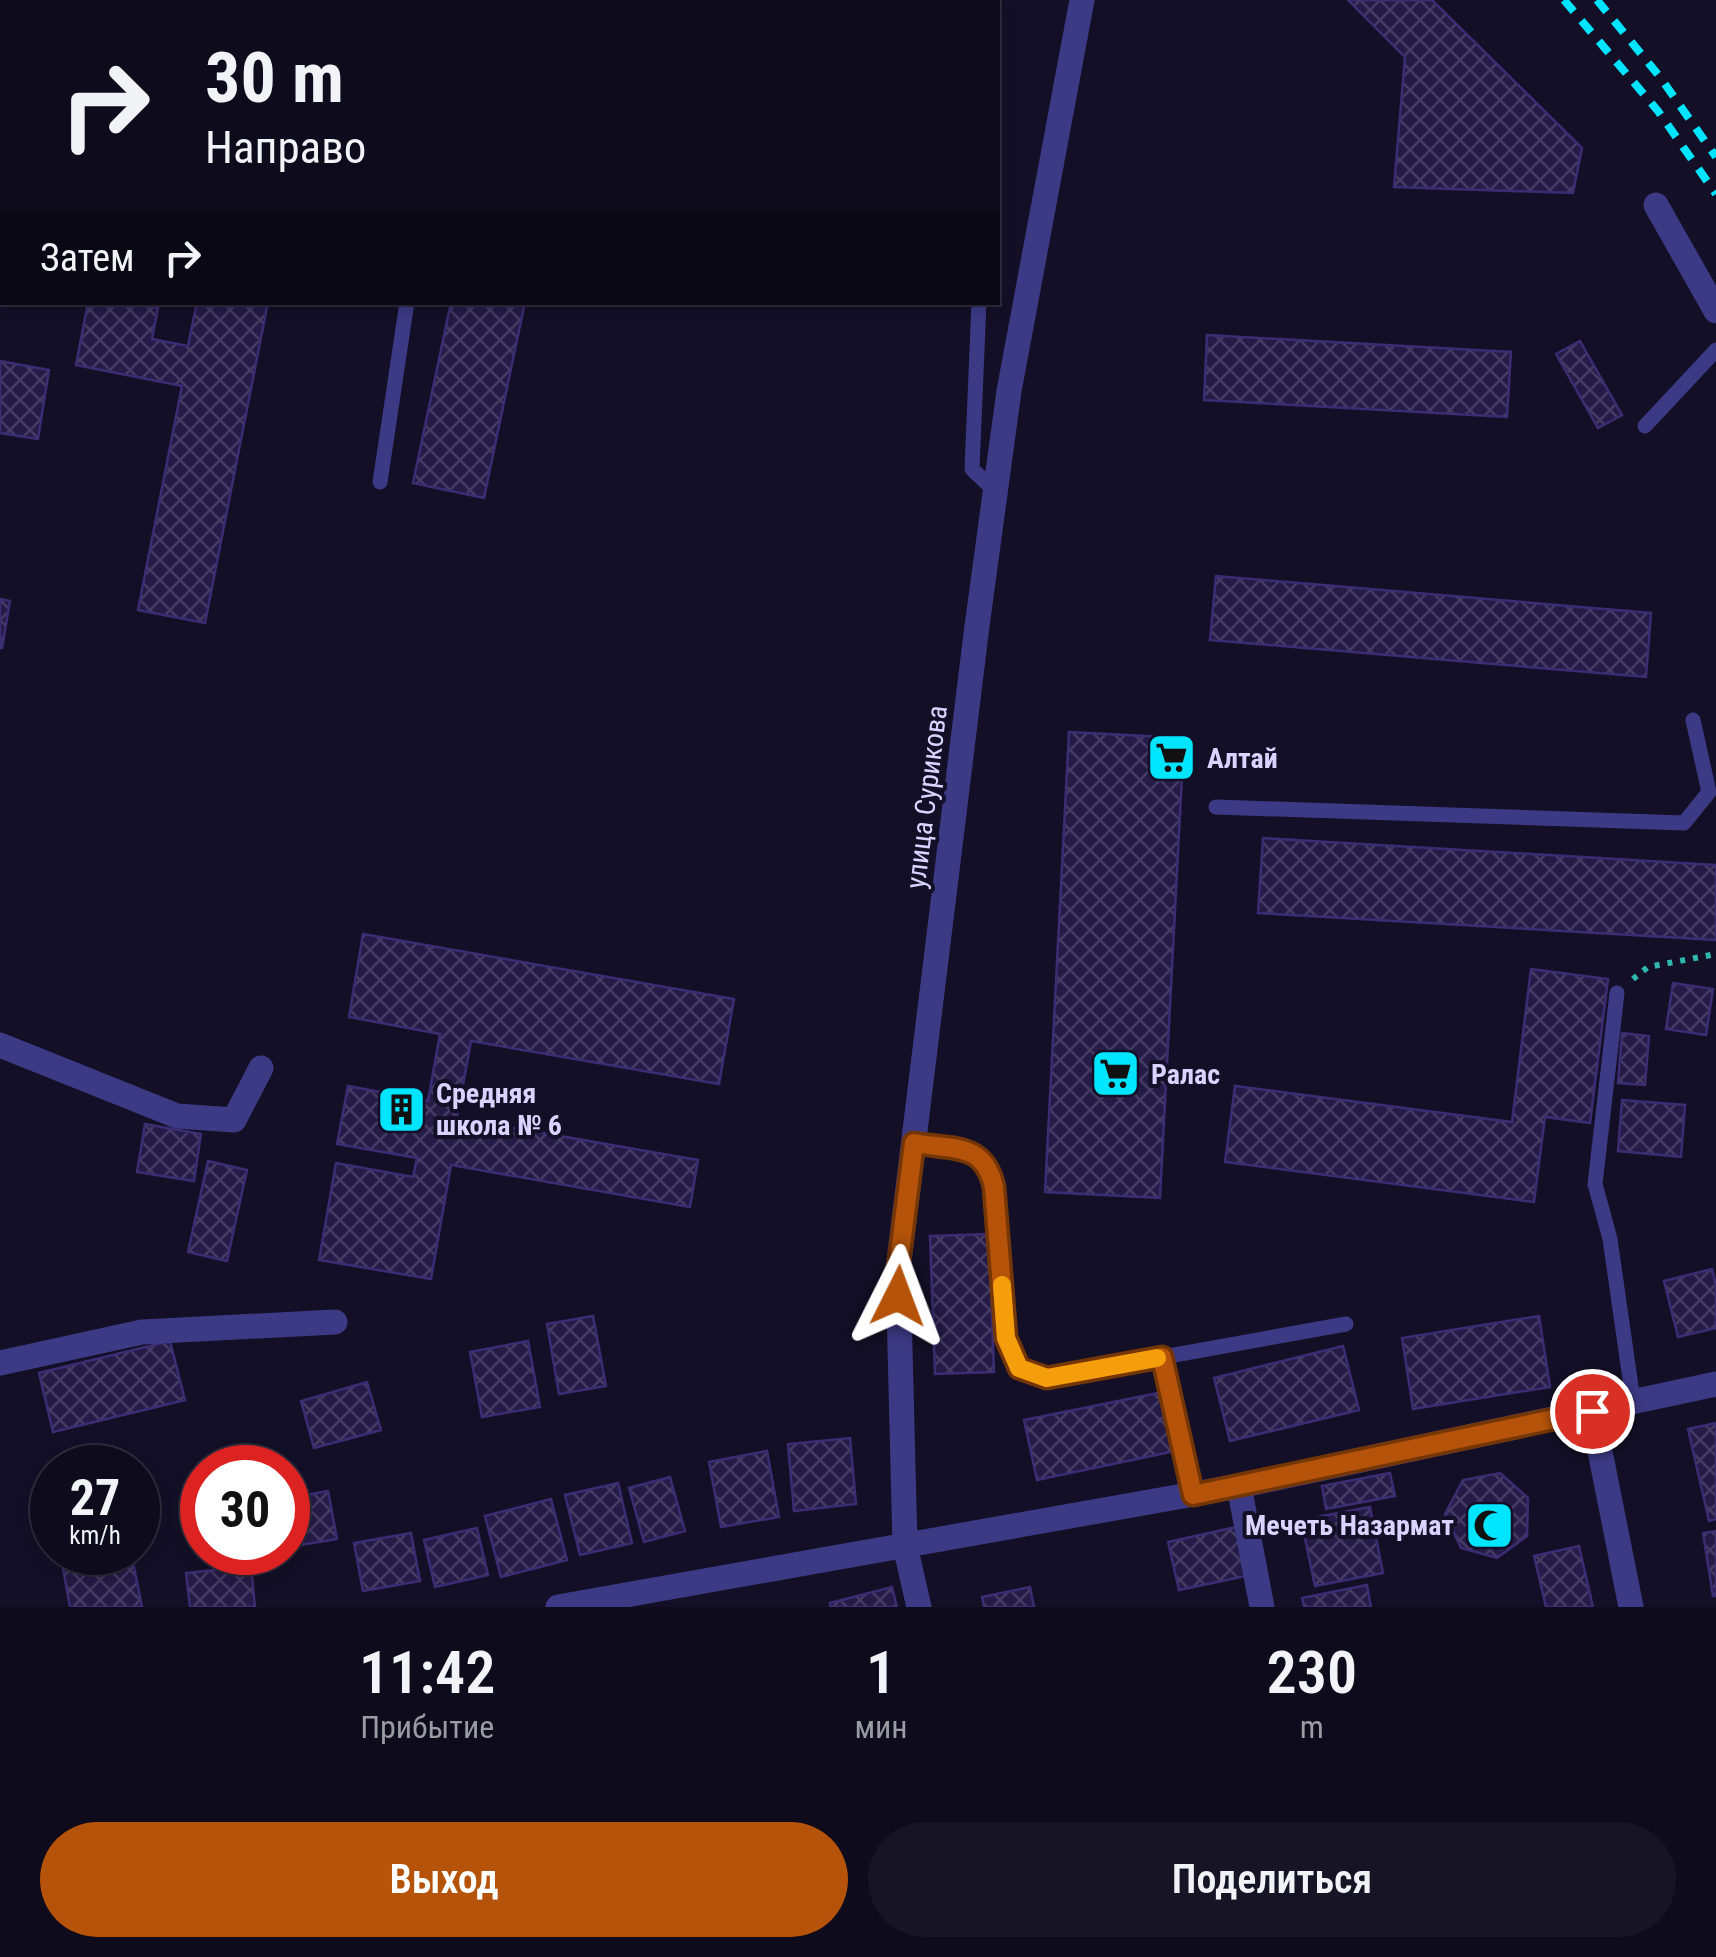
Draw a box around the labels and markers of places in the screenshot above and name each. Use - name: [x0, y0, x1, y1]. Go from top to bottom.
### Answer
- supermarket icon: Алтай: [1146, 732, 1198, 784]
- place label: Алтай: [1207, 742, 1278, 775]
- supermarket icon: Ралас: [1090, 1048, 1142, 1100]
- place label: Ралас: [1151, 1058, 1220, 1091]
- place label: Средняя школа № 6: [436, 1077, 562, 1142]
- building icon: Средняя школа № 6: [375, 1083, 427, 1135]
- pin: [1550, 1369, 1635, 1454]
- mosque icon: Мечеть Назармат: [1463, 1499, 1515, 1551]
- place label: Мечеть Назармат: [1245, 1509, 1454, 1542]

